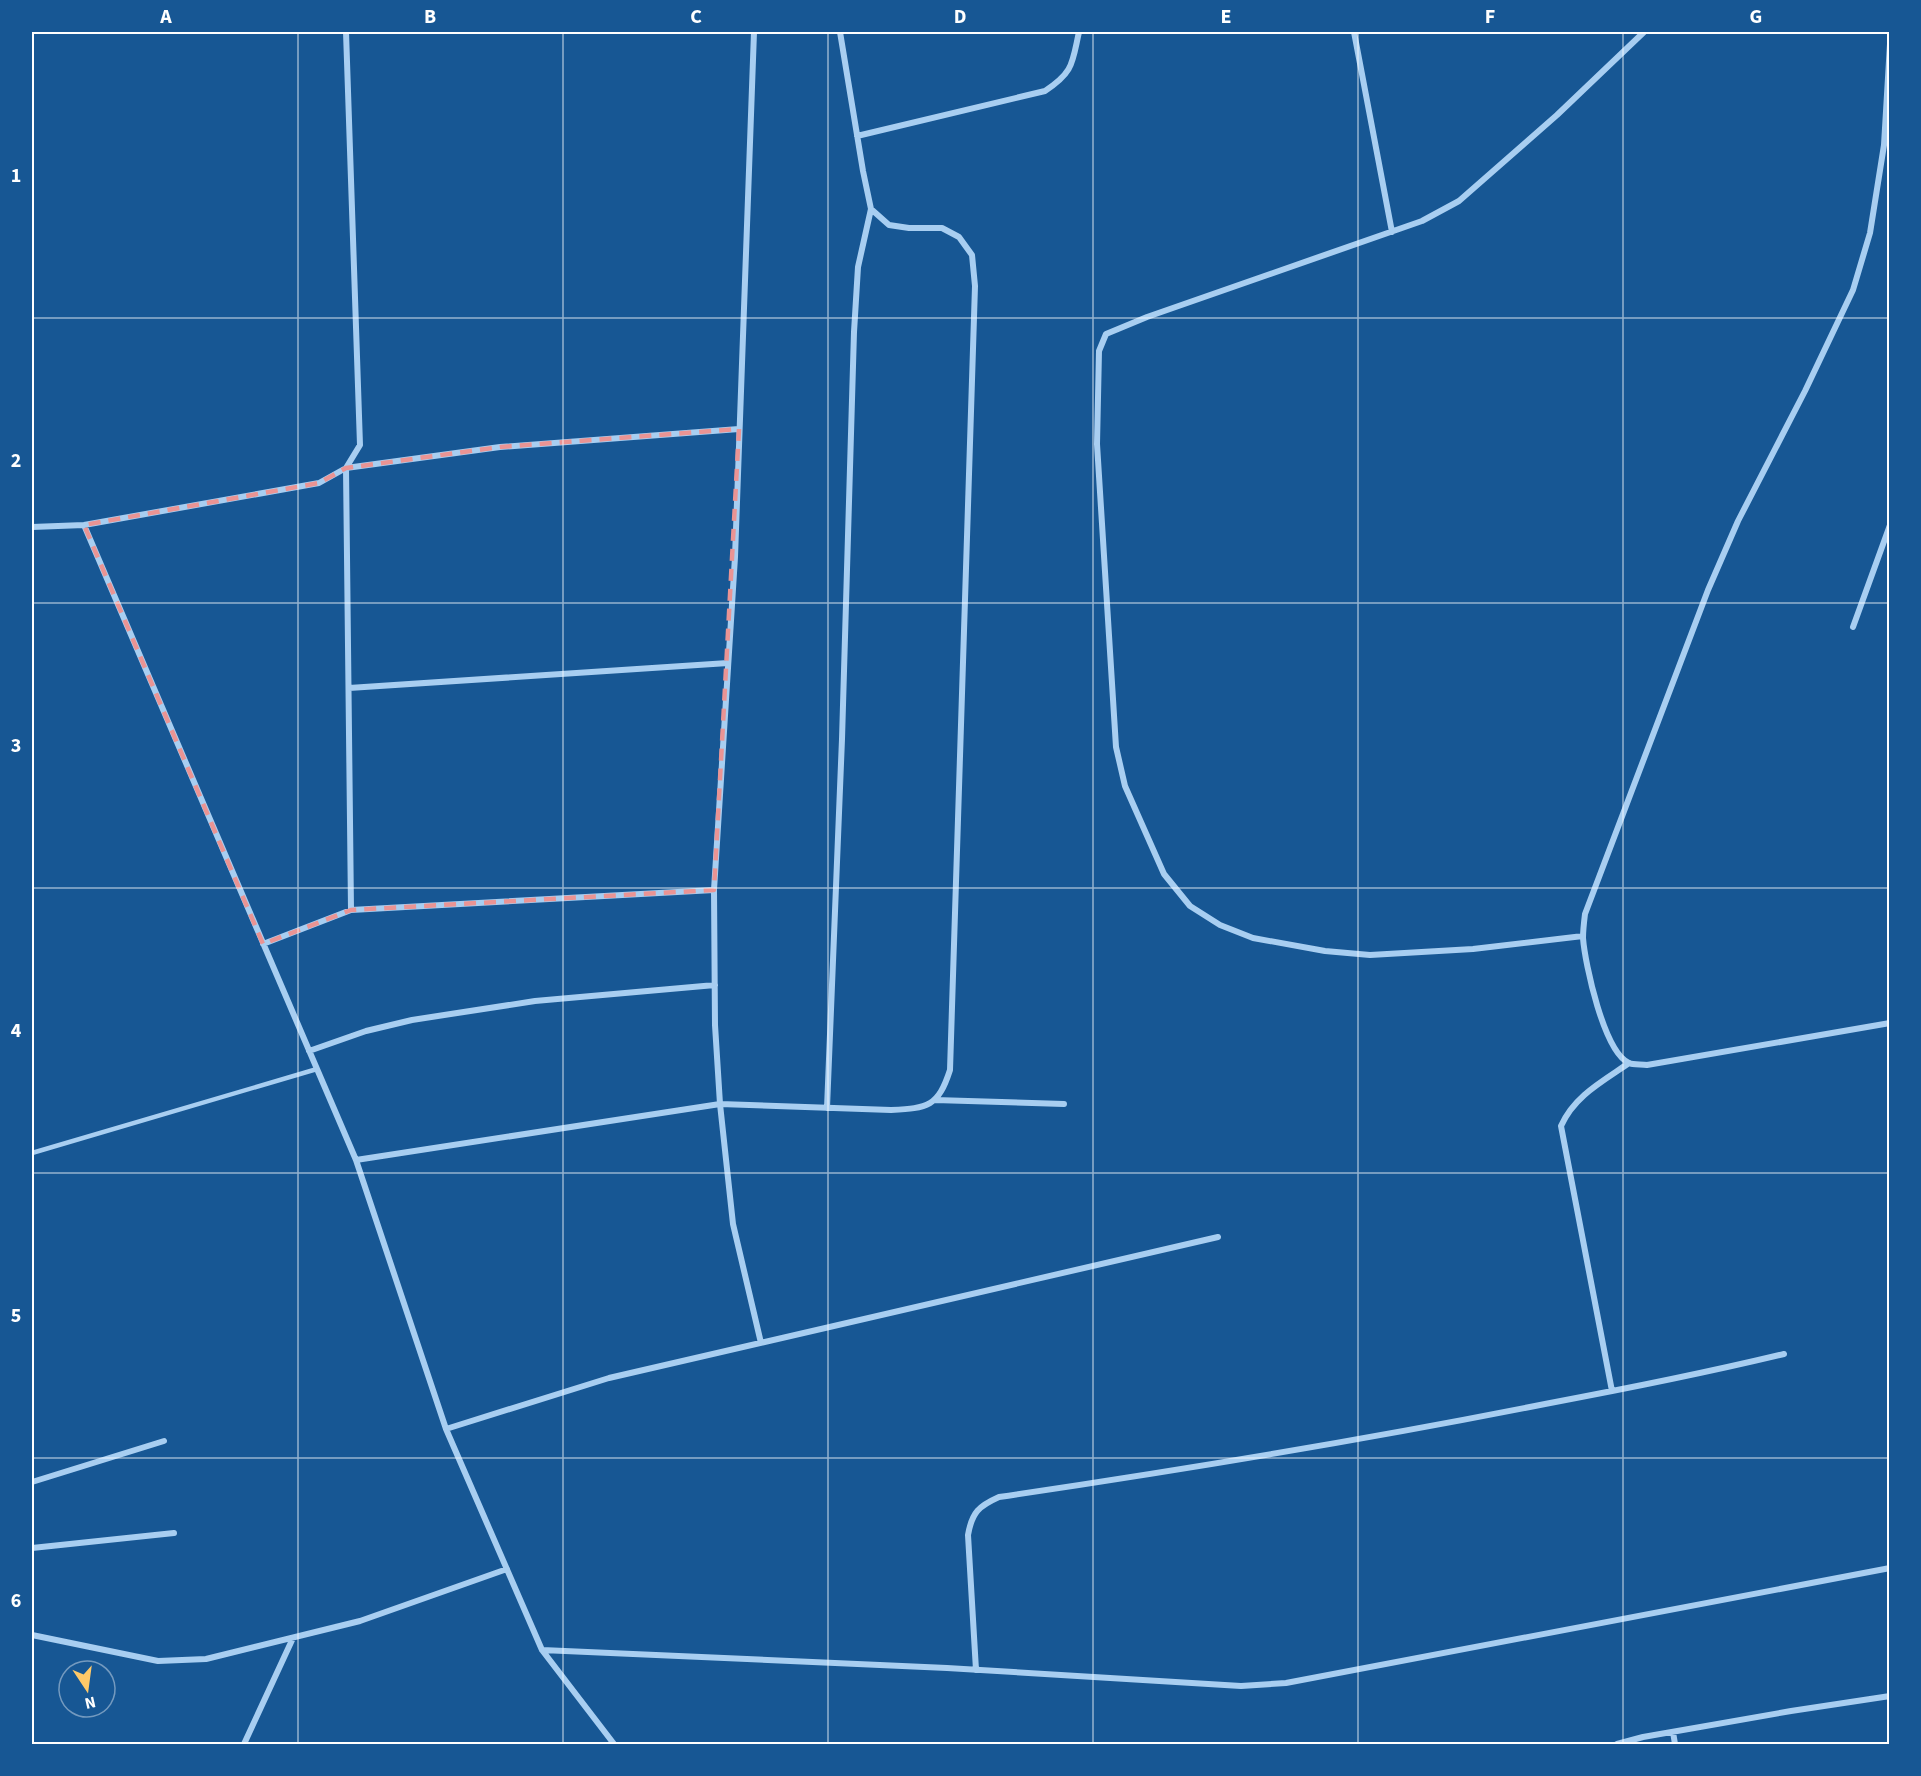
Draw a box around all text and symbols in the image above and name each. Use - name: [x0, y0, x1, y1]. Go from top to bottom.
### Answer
- text: A: [159, 3, 172, 31]
- text: B: [424, 3, 436, 31]
- text: C: [690, 3, 702, 31]
- text: D: [954, 3, 966, 31]
- text: E: [1221, 3, 1231, 31]
- text: F: [1485, 3, 1495, 31]
- text: G: [1750, 3, 1762, 31]
- text: 1: [11, 162, 21, 190]
- text: 2: [11, 447, 21, 475]
- text: 3: [11, 732, 21, 760]
- text: 4: [11, 1017, 22, 1045]
- text: 5: [11, 1302, 21, 1330]
- text: 6: [11, 1587, 21, 1615]
- north arrow: [57, 1659, 117, 1719]
- text: N: [82, 1691, 98, 1715]

